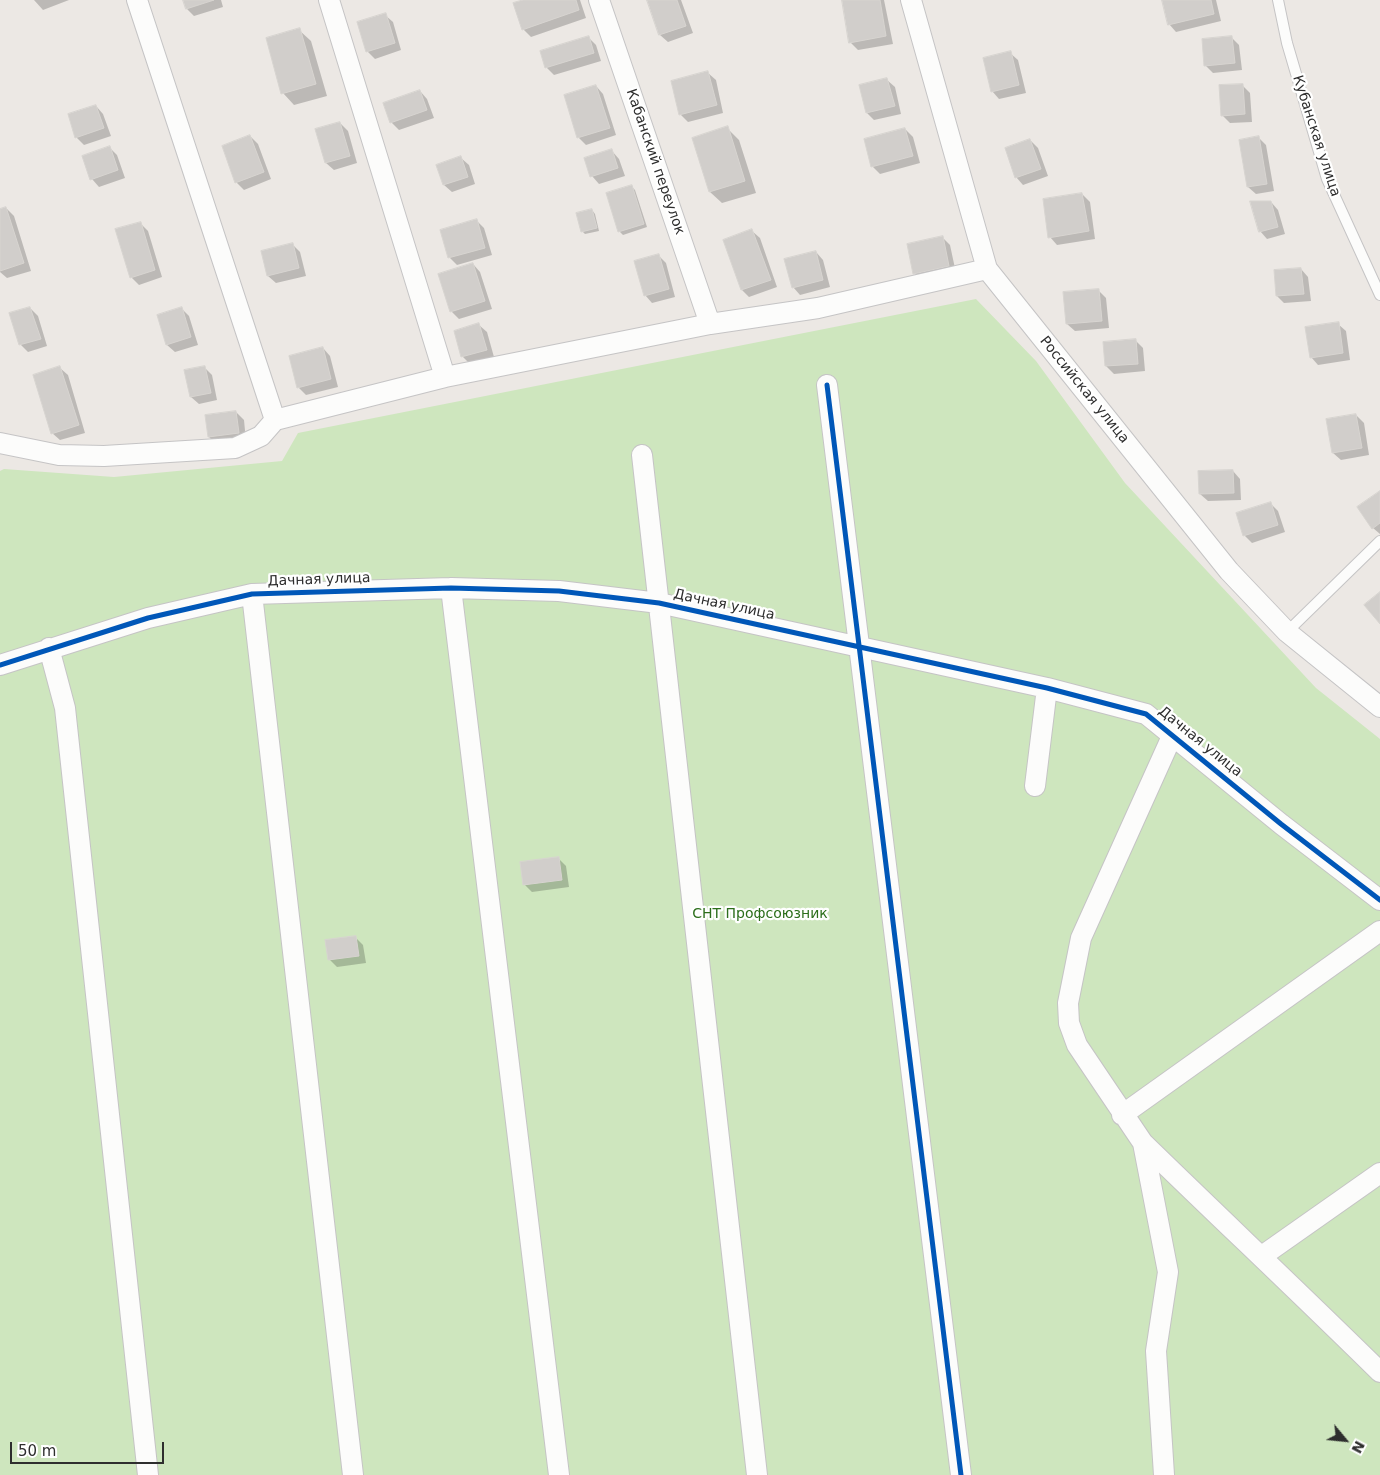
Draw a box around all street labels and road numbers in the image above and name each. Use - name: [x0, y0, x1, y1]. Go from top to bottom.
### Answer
- street label: Кубанская улица: [1288, 73, 1344, 199]
- street label: Кабанский переулок: [622, 87, 688, 237]
- street label: Российская улица: [1036, 333, 1132, 447]
- street label: Дачная улица: [267, 570, 371, 590]
- street label: Дачная улица: [672, 586, 776, 624]
- street label: Дачная улица: [1155, 703, 1245, 781]

